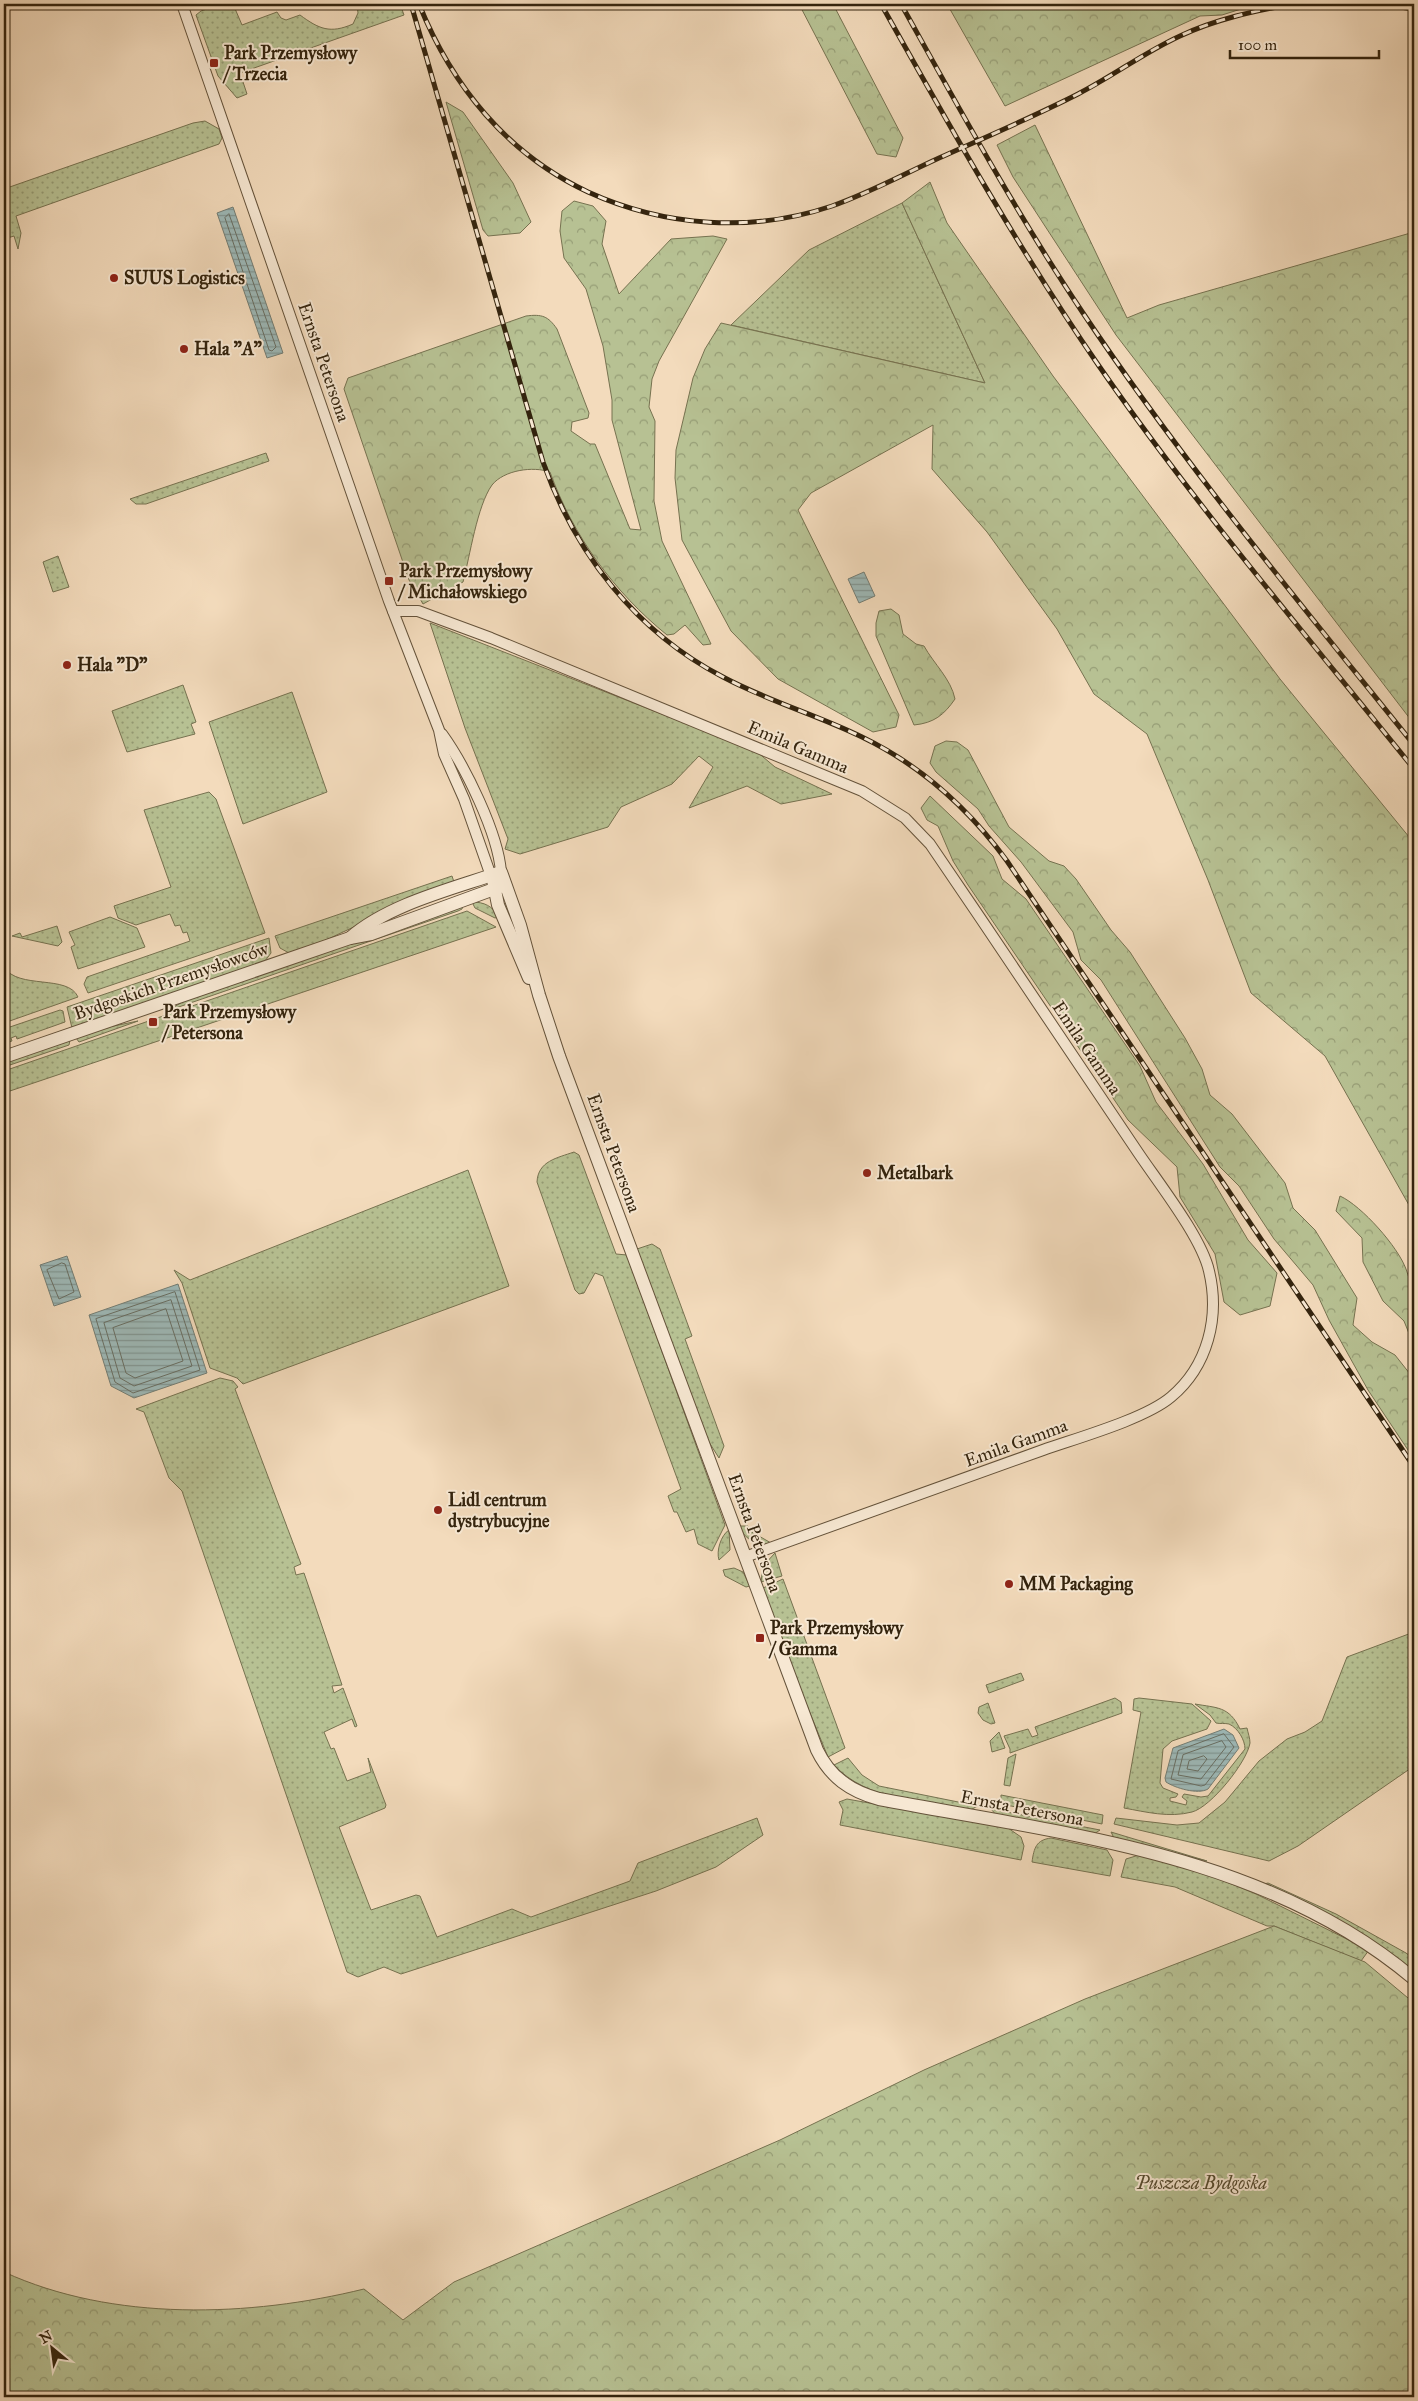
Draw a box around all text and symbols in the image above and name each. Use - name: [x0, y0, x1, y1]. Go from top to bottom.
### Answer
- scale bar: [1230, 28, 1379, 60]
- text: 100 m: [1238, 36, 1278, 54]
- place label: Park Przemysłowy / Trzecia: [222, 42, 359, 85]
- marker: Park Przemysłowy / Trzecia: [208, 57, 220, 69]
- place label: SUUS Logistics: [124, 267, 245, 290]
- marker: SUUS Logistics: [108, 272, 120, 284]
- street label: Ernsta Petersona: [293, 299, 355, 425]
- place label: Hala "A": [194, 338, 262, 360]
- marker: Hala "A": [178, 343, 190, 355]
- place label: Park Przemysłowy / Michałowskiego: [397, 560, 534, 604]
- marker: Park Przemysłowy / Michałowskiego: [383, 575, 395, 587]
- place label: Hala "D": [77, 654, 148, 676]
- marker: Hala "D": [61, 659, 73, 671]
- street label: Emila Gamma: [744, 716, 852, 778]
- street label: Bydgoskich Przemysłowców: [71, 937, 272, 1026]
- street label: Emila Gamma: [1048, 997, 1127, 1099]
- place label: Park Przemysłowy / Petersona: [161, 1001, 298, 1044]
- marker: Park Przemysłowy / Petersona: [147, 1016, 159, 1028]
- street label: Ernsta Petersona: [582, 1091, 646, 1216]
- place label: Metalbark: [877, 1162, 954, 1184]
- marker: Metalbark: [861, 1167, 873, 1179]
- street label: Emila Gamma: [962, 1414, 1071, 1472]
- street label: Ernsta Petersona: [723, 1471, 787, 1596]
- place label: Lidl centrum dystrybucyjne: [448, 1489, 550, 1533]
- marker: Lidl centrum dystrybucyjne: [432, 1504, 444, 1516]
- place label: MM Packaging: [1019, 1573, 1133, 1596]
- marker: MM Packaging: [1003, 1578, 1015, 1590]
- place label: Park Przemysłowy / Gamma: [768, 1617, 905, 1660]
- marker: Park Przemysłowy / Gamma: [754, 1632, 766, 1644]
- street label: Ernsta Petersona: [959, 1785, 1086, 1831]
- park label: Puszcza Bydgoska: [1135, 2172, 1267, 2194]
- north arrow: [28, 2324, 78, 2374]
- text: N: [37, 2327, 55, 2347]

